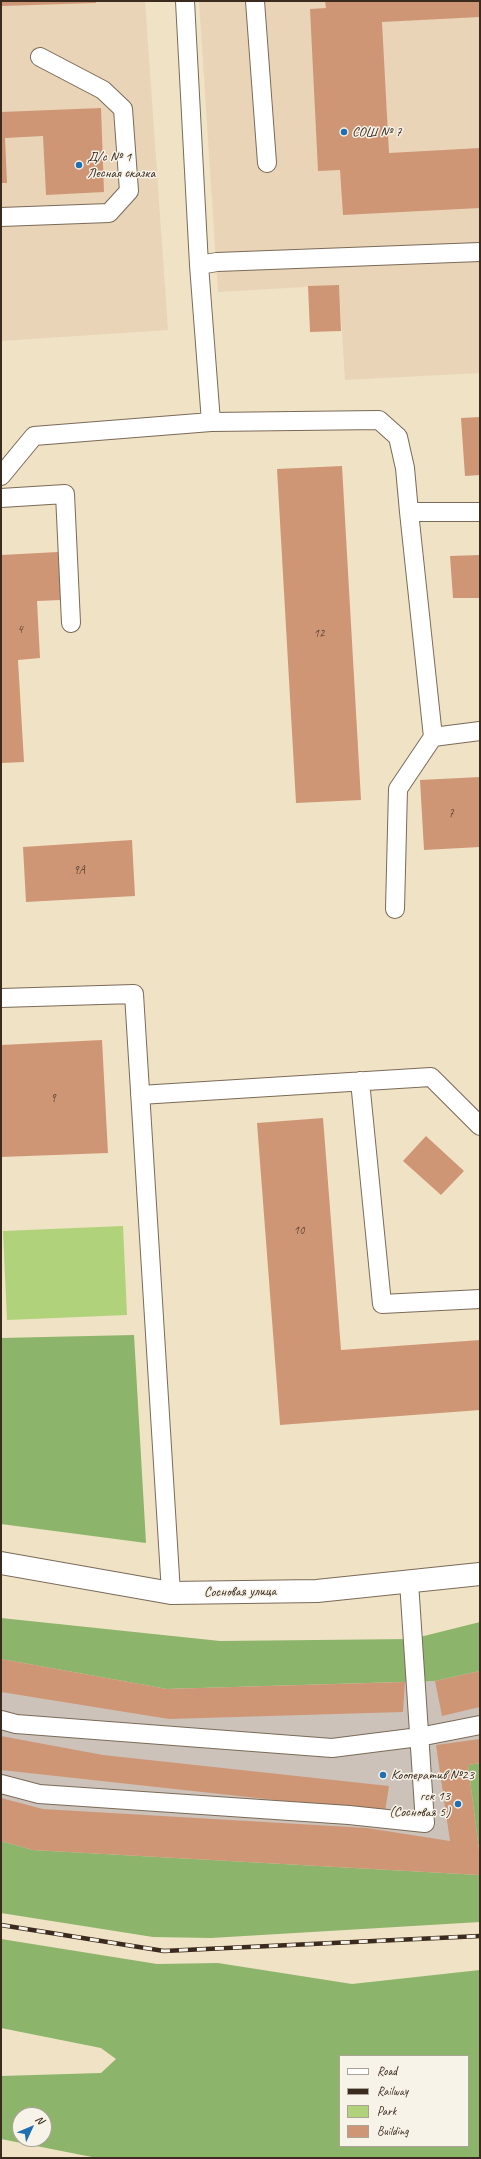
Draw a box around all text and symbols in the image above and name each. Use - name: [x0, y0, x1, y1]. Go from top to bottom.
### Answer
- place label: СОШ № 7: [352, 124, 401, 140]
- marker: СОШ № 7: [339, 127, 349, 137]
- place label: Д/с № 1 Лесная сказка: [87, 149, 155, 182]
- marker: Д/с № 1 Лесная сказка: [74, 160, 84, 170]
- house number: 4: [17, 623, 23, 637]
- house number: 12: [314, 627, 324, 641]
- house number: 7: [448, 807, 454, 821]
- house number: 9А: [73, 864, 85, 878]
- house number: 9: [50, 1092, 56, 1106]
- house number: 10: [294, 1224, 304, 1238]
- street label: Сосновая улица: [204, 1583, 276, 1601]
- place label: Кооператив №23: [391, 1767, 474, 1783]
- marker: Кооператив №23: [378, 1770, 388, 1780]
- place label: гск 13 (Сосновая 5): [389, 1788, 450, 1820]
- marker: гск 13 (Сосновая 5): [453, 1799, 463, 1809]
- legend: [339, 2055, 469, 2147]
- text: Road: [377, 2063, 397, 2079]
- text: Railway: [377, 2083, 408, 2099]
- text: Park: [377, 2103, 396, 2119]
- north arrow: [12, 2107, 52, 2147]
- text: N: [33, 2112, 47, 2127]
- text: Building: [377, 2123, 409, 2139]

